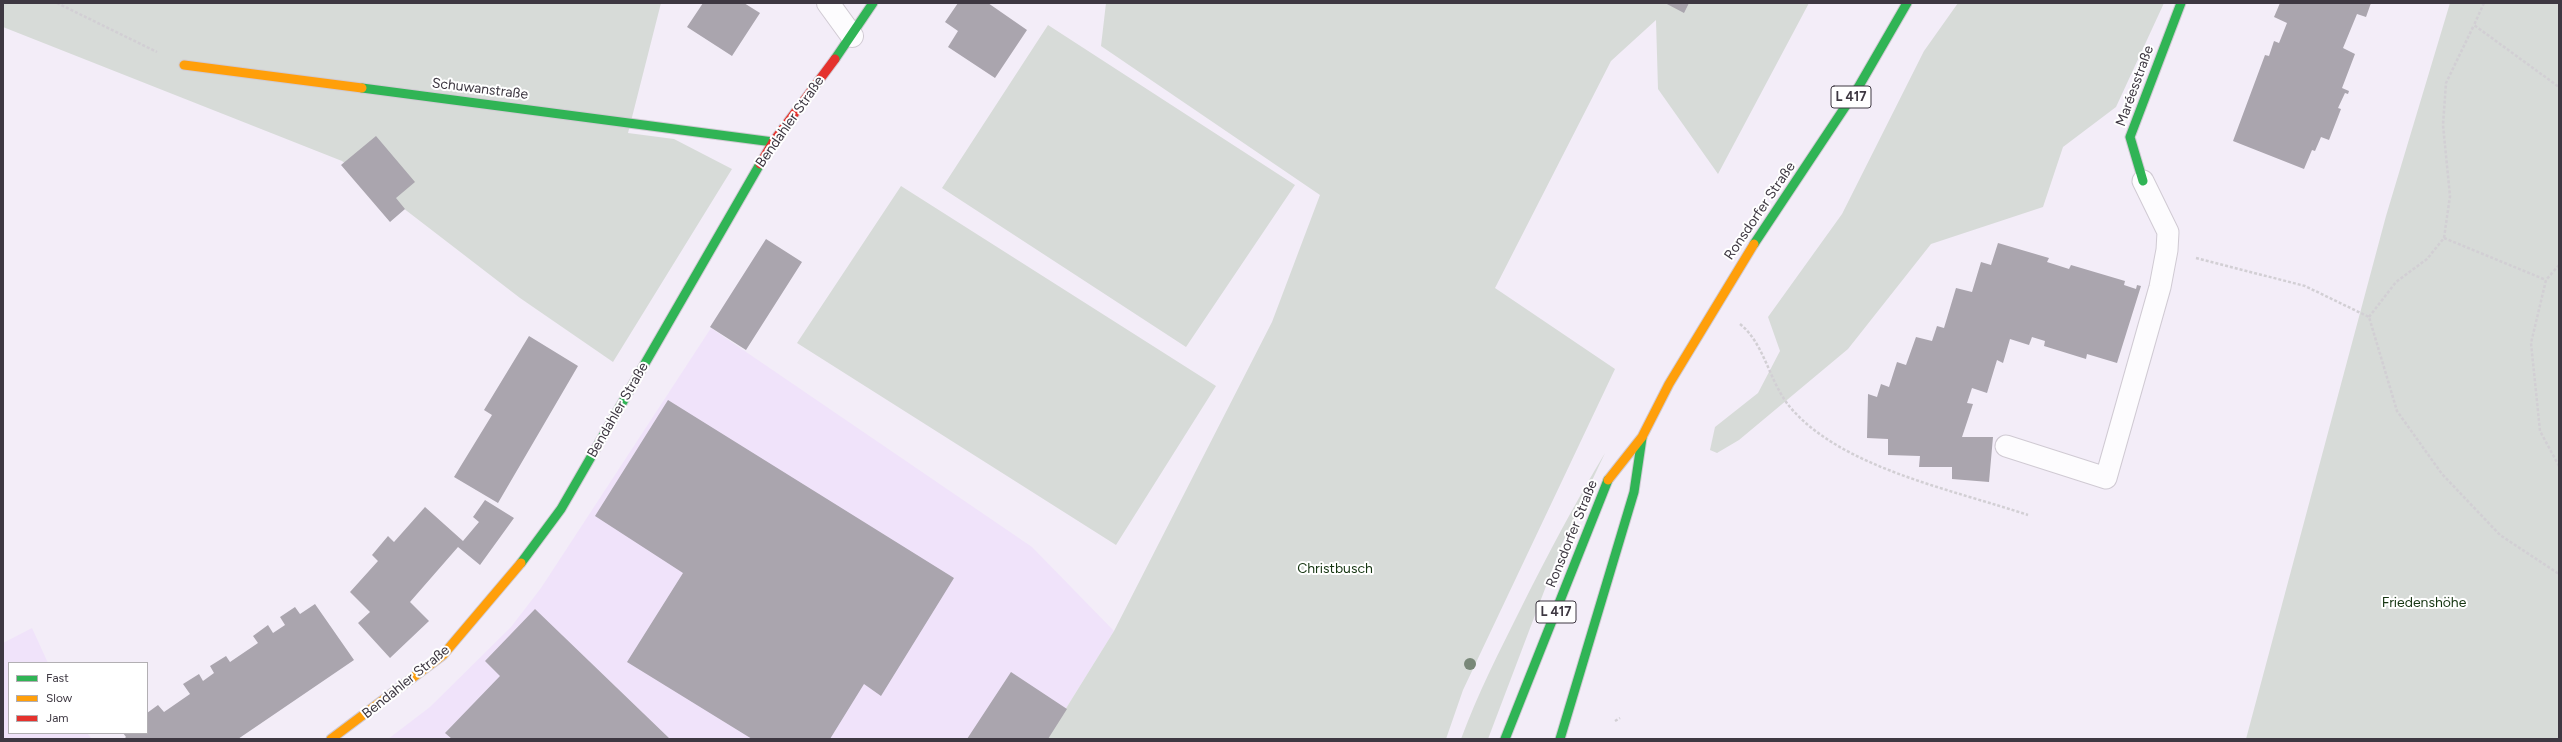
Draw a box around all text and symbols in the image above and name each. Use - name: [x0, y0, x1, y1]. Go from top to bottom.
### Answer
- street label: Maréesstraße: [2113, 43, 2157, 129]
- street label: Bendahler Straße: [752, 73, 828, 171]
- street label: Schuwanstraße: [431, 75, 529, 103]
- road number: L 417: [1831, 86, 1871, 108]
- street label: Ronsdorfer Straße: [1721, 159, 1799, 263]
- street label: Bendahler Straße: [584, 359, 652, 461]
- street label: Ronsdorfer Straße: [1543, 478, 1601, 590]
- park label: Christbusch: [1297, 561, 1373, 577]
- park label: Friedenshöhe: [2382, 595, 2466, 611]
- road number: L 417: [1536, 601, 1576, 623]
- street label: Bendahler Straße: [359, 642, 453, 722]
- legend: [8, 662, 148, 734]
- text: Fast: [46, 671, 69, 685]
- text: Slow: [46, 691, 72, 705]
- text: Jam: [46, 711, 69, 725]

